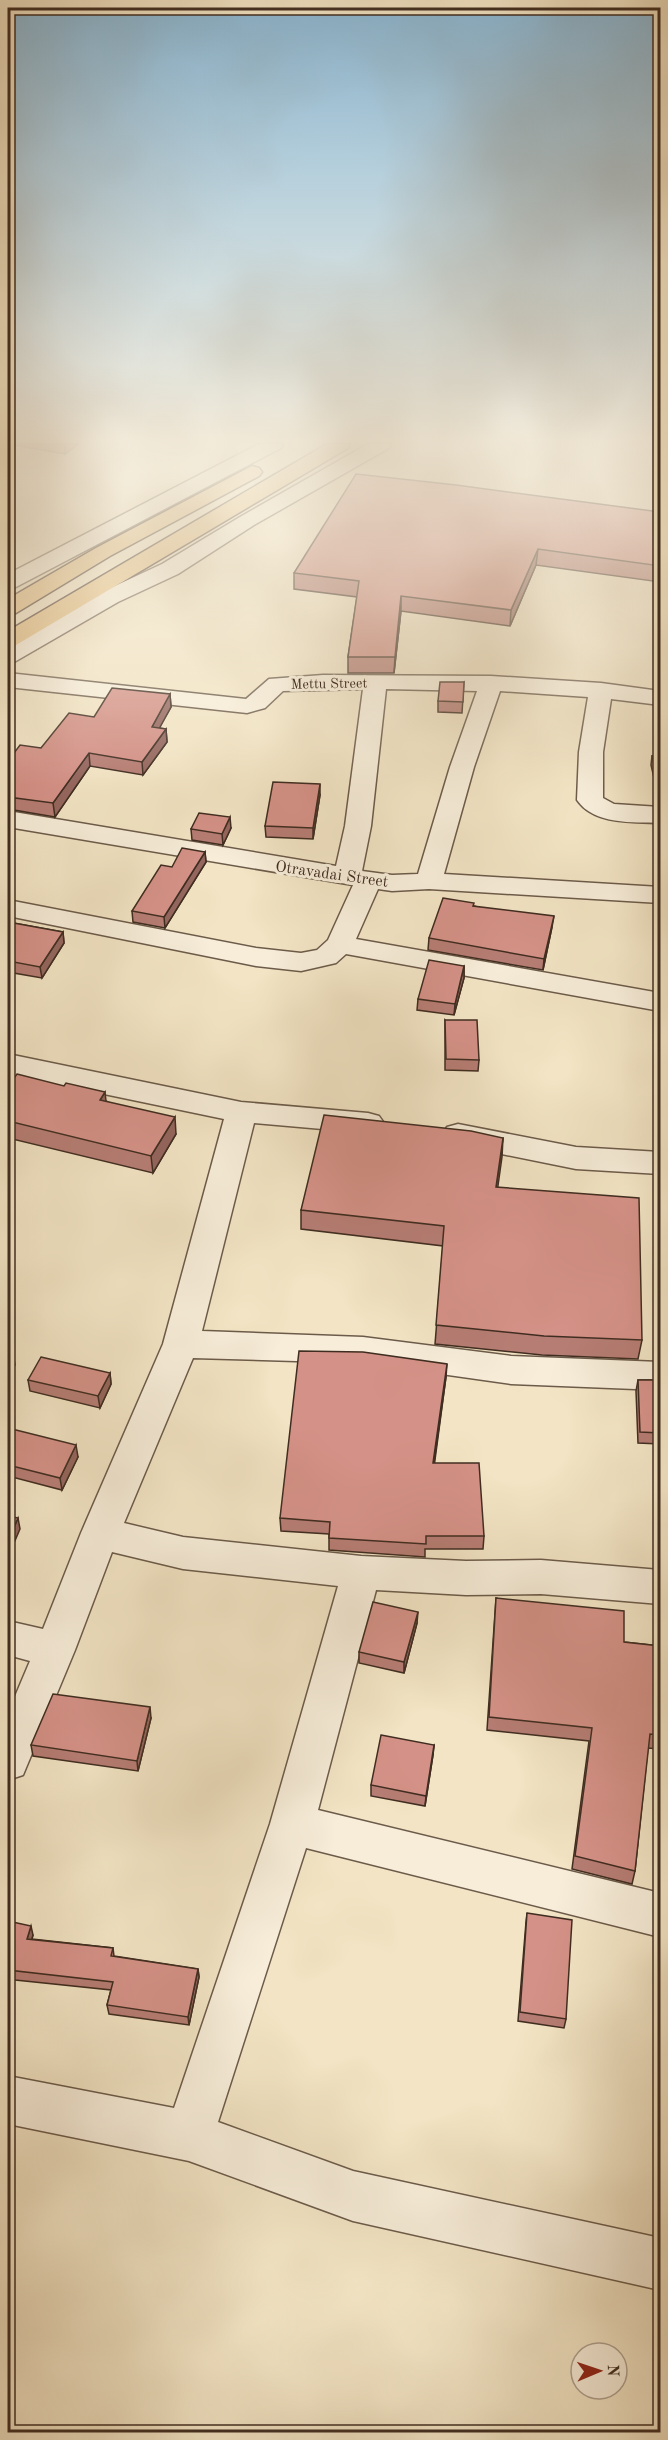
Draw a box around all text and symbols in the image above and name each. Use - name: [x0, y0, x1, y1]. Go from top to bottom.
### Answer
- street label: Mettu Street: [291, 676, 367, 692]
- street label: Otravadai Street: [274, 859, 390, 891]
- north arrow: [569, 2341, 629, 2401]
- text: N: [604, 2364, 620, 2378]

